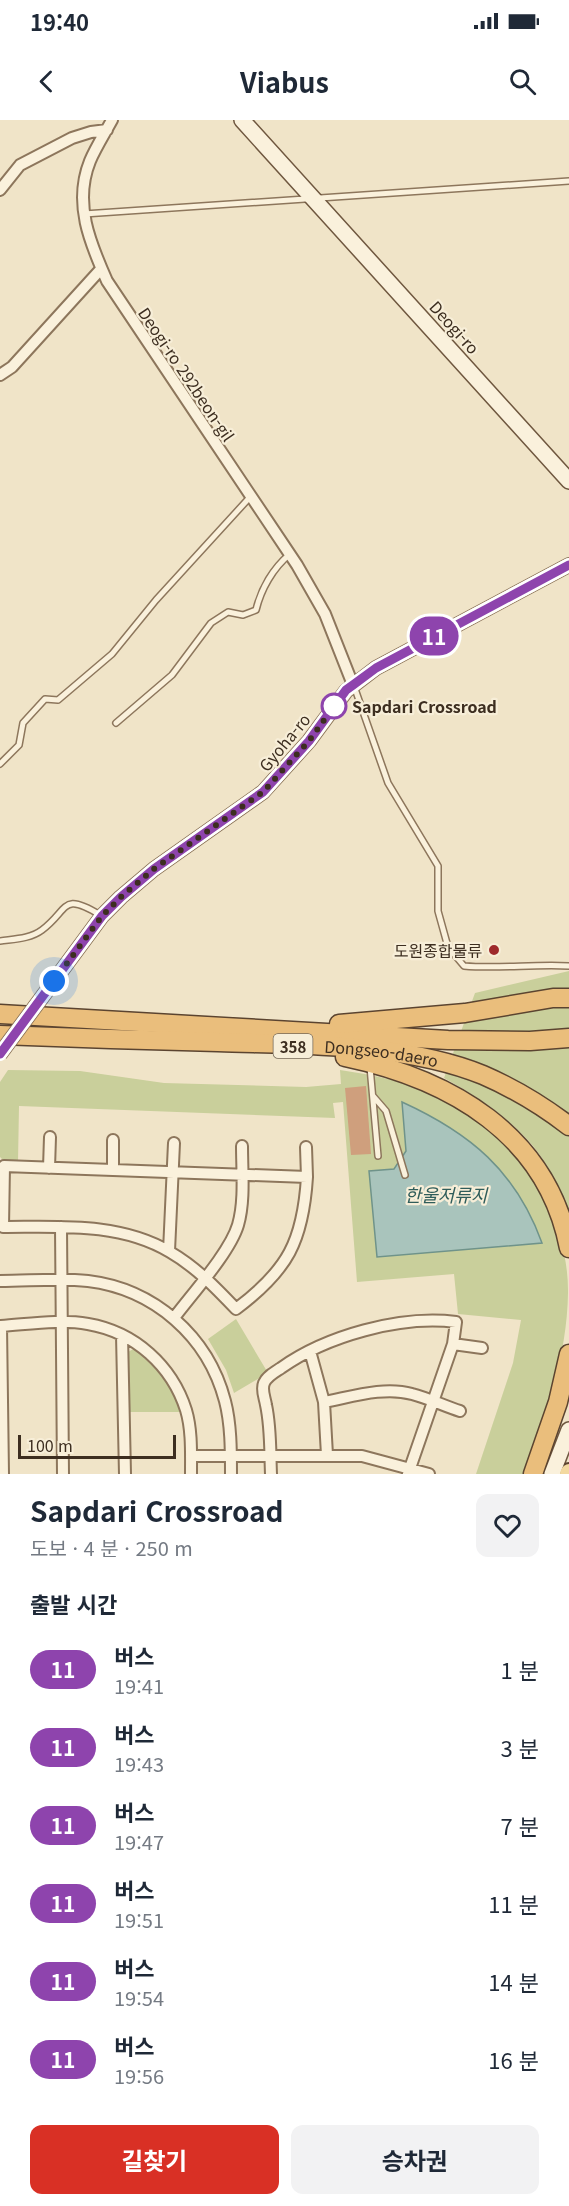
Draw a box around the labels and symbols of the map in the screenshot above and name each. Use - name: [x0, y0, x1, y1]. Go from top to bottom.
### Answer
- street label: Deogi-ro: [425, 295, 485, 359]
- street label: Deogi-ro 292beon-gil: [133, 302, 241, 446]
- line badge: 11: [407, 616, 461, 656]
- marker: Sapdari Crossroad: [321, 693, 347, 719]
- place label: Sapdari Crossroad: [352, 694, 497, 718]
- street label: Gyoha-ro: [253, 708, 315, 776]
- place label: 도원종합물류: [394, 938, 482, 962]
- marker: 도원종합물류: [487, 943, 501, 957]
- your location: [39, 966, 69, 996]
- road number: 358: [274, 1034, 312, 1058]
- street label: Dongseo-daero: [324, 1034, 441, 1072]
- water label: 한울저류지: [405, 1181, 489, 1207]
- scale bar: [18, 1432, 176, 1460]

